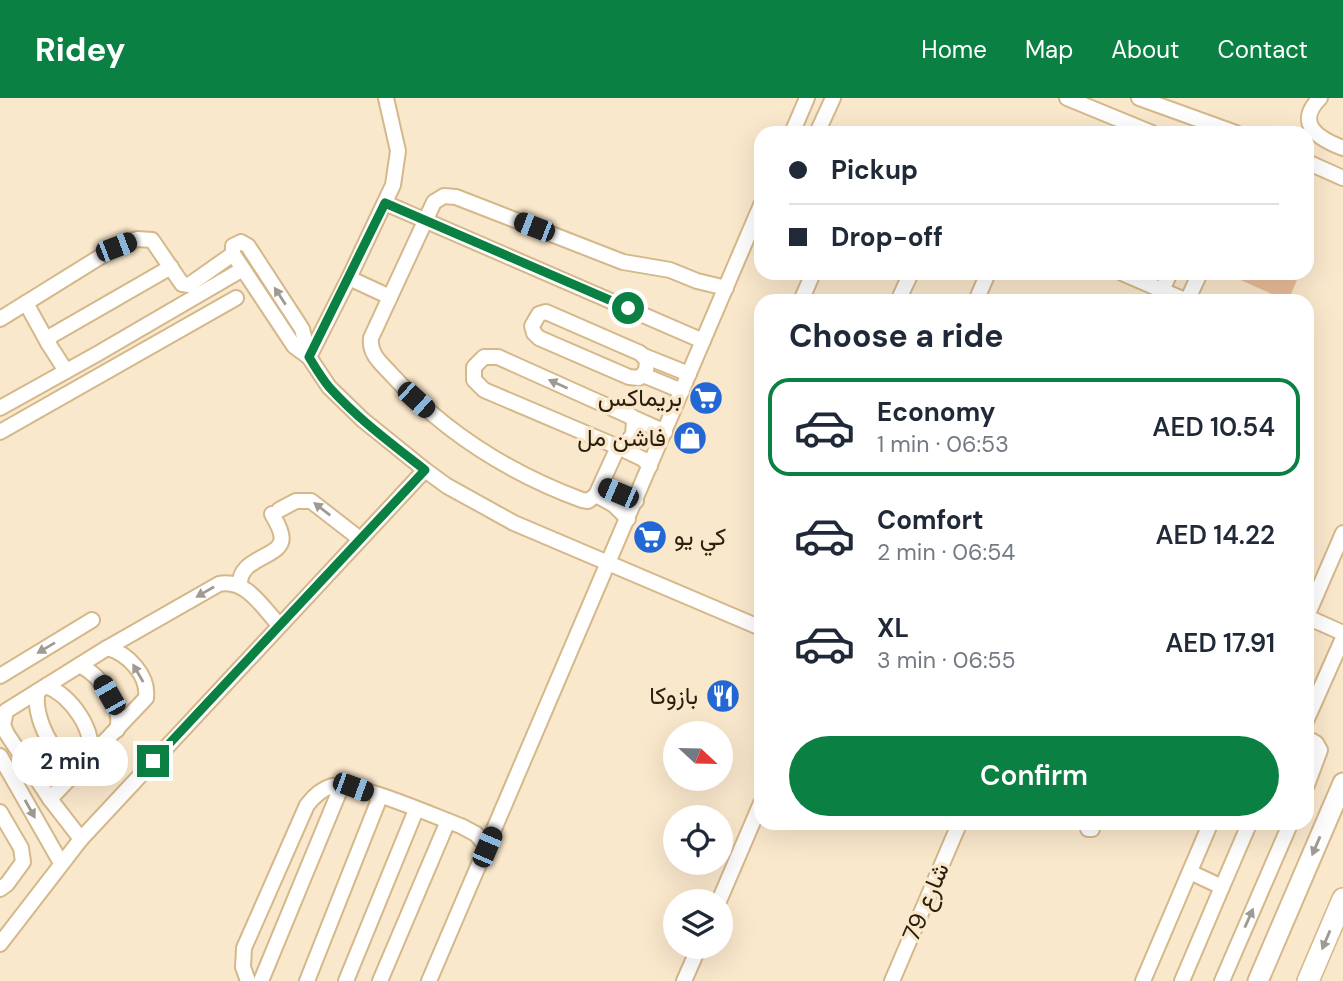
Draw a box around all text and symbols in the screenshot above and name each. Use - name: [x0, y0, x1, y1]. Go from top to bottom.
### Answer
- text: Ridey: [35, 28, 125, 71]
- text: Home: [921, 34, 987, 65]
- text: Map: [1025, 34, 1073, 65]
- text: About: [1111, 34, 1180, 65]
- text: Contact: [1218, 34, 1308, 65]
- text: Pickup: [831, 153, 918, 187]
- car: [511, 210, 558, 244]
- text: Drop-off: [831, 220, 943, 254]
- car: [93, 230, 140, 264]
- one-way arrow: [274, 286, 287, 306]
- route start: [612, 292, 644, 324]
- text: Choose a ride: [789, 315, 1004, 357]
- car: [394, 378, 439, 422]
- one-way arrow: [548, 378, 568, 390]
- supermarket icon: بريماكس: [687, 379, 725, 417]
- place label: بريماكس: [598, 382, 682, 413]
- text: Economy: [877, 395, 995, 429]
- icon: car: [793, 396, 856, 459]
- text: AED 10.54: [1152, 410, 1275, 444]
- shop icon: فاشن مل: [671, 419, 709, 457]
- place label: فاشن مل: [577, 422, 666, 453]
- text: 1 min · 06:53: [877, 429, 1009, 459]
- car: [595, 475, 642, 511]
- one-way arrow: [313, 502, 331, 517]
- text: Comfort: [877, 503, 983, 537]
- icon: car: [793, 504, 856, 567]
- supermarket icon: كي يو: [631, 518, 669, 556]
- text: AED 14.22: [1156, 518, 1275, 552]
- place label: كي يو: [674, 521, 726, 556]
- text: 2 min · 06:54: [877, 537, 1015, 567]
- one-way arrow: [196, 586, 215, 598]
- text: XL: [877, 611, 909, 645]
- icon: car: [793, 612, 856, 675]
- text: AED 17.91: [1165, 626, 1275, 660]
- one-way arrow: [37, 641, 56, 654]
- text: 3 min · 06:55: [877, 645, 1016, 675]
- one-way arrow: [132, 663, 144, 682]
- car: [90, 672, 129, 718]
- restaurant icon: بازوكا: [704, 677, 742, 715]
- place label: بازوكا: [649, 680, 698, 711]
- north arrow: [663, 721, 733, 791]
- map controls: [663, 721, 733, 959]
- callout: 2 min: [13, 736, 128, 786]
- button: Confirm: [789, 736, 1279, 816]
- route end: [137, 745, 169, 777]
- text: 2 min: [40, 746, 100, 776]
- car: [330, 770, 377, 804]
- one-way arrow: [24, 800, 36, 819]
- button: locate: [663, 805, 733, 875]
- car: [470, 824, 505, 870]
- one-way arrow: [1310, 835, 1321, 856]
- street label: شارع 79: [895, 858, 957, 946]
- button: layers: [663, 889, 733, 959]
- one-way arrow: [1244, 908, 1255, 929]
- one-way arrow: [1320, 930, 1331, 951]

